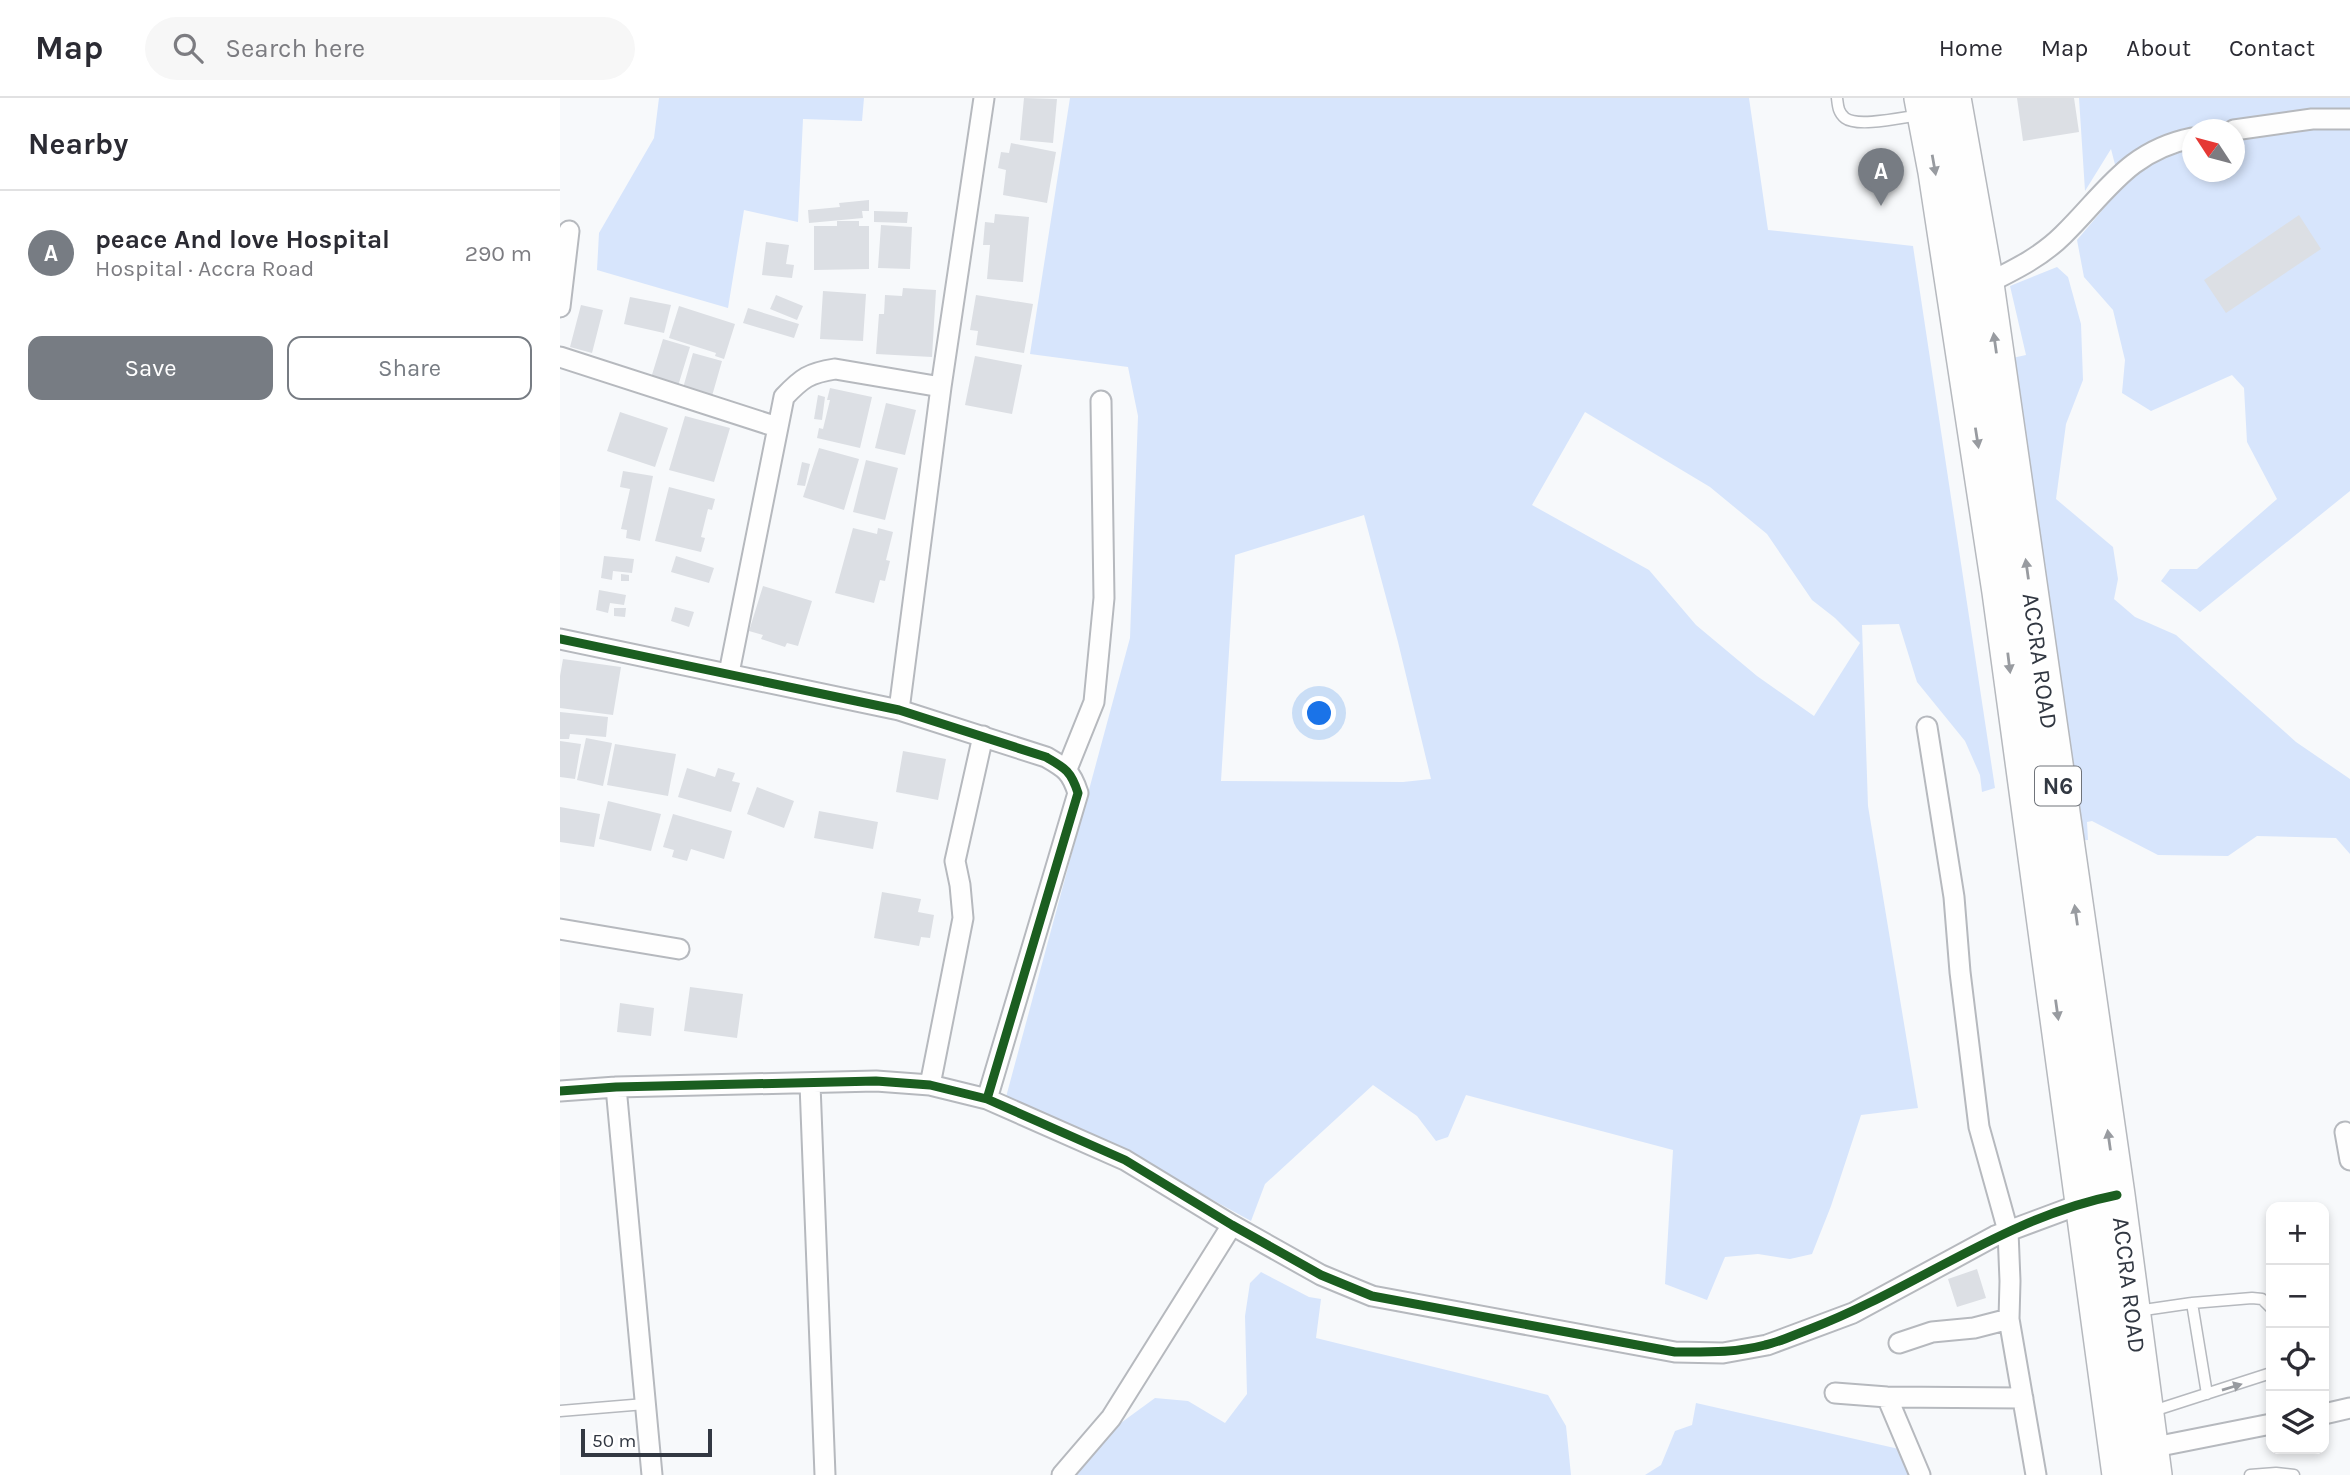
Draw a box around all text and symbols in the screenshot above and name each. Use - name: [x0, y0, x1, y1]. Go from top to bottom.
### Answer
- search box: [145, 17, 635, 80]
- text: Map: [35, 29, 103, 67]
- icon: search: [169, 29, 207, 67]
- text: Search here: [225, 33, 365, 64]
- text: Home: [1939, 34, 2003, 62]
- text: Map: [2041, 34, 2088, 62]
- text: About: [2126, 34, 2191, 62]
- text: Contact: [2229, 34, 2315, 62]
- north arrow: [2182, 119, 2245, 182]
- text: Nearby: [28, 126, 128, 162]
- pin: A: [1858, 148, 1904, 206]
- one-way arrow: [1929, 154, 1940, 176]
- text: peace And love Hospital: [95, 224, 390, 255]
- text: A: [44, 240, 58, 267]
- text: 290 m: [465, 240, 532, 267]
- text: Hospital · Accra Road: [95, 255, 314, 282]
- one-way arrow: [1989, 332, 2000, 354]
- button: Save: [28, 336, 273, 400]
- button: Share: [287, 336, 532, 400]
- one-way arrow: [1972, 427, 1983, 449]
- one-way arrow: [2022, 557, 2033, 579]
- street label: ACCRA ROAD: [2017, 591, 2063, 731]
- one-way arrow: [2004, 653, 2015, 675]
- your location: [1302, 696, 1336, 730]
- road number: N6: [2035, 766, 2081, 806]
- one-way arrow: [2070, 904, 2081, 926]
- one-way arrow: [2051, 999, 2062, 1021]
- one-way arrow: [2103, 1129, 2114, 1151]
- map controls: [2266, 1202, 2329, 1454]
- button: +: [2266, 1202, 2329, 1265]
- street label: ACCRA ROAD: [2107, 1215, 2151, 1355]
- button: −: [2266, 1265, 2329, 1328]
- button: locate: [2266, 1328, 2329, 1391]
- one-way arrow: [2222, 1381, 2243, 1391]
- button: layers: [2266, 1391, 2329, 1454]
- scale bar: [581, 1426, 712, 1458]
- text: 50 m: [592, 1430, 636, 1452]

